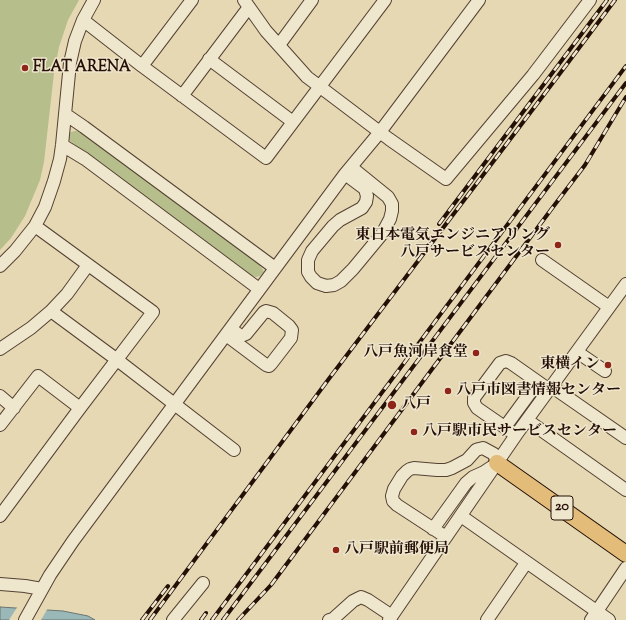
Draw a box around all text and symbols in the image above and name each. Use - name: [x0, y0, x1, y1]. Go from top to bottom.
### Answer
- place label: FLAT ARENA: [33, 59, 131, 77]
- marker: FLAT ARENA: [20, 63, 30, 73]
- place label: 東日本電気エンジニアリング 八戸サービスセンター: [355, 227, 550, 262]
- marker: 東日本電気エンジニアリング 八戸サービスセンター: [553, 240, 563, 250]
- place label: 八戸魚河岸食堂: [363, 344, 468, 362]
- marker: 八戸魚河岸食堂: [471, 348, 481, 358]
- place label: 東横イン: [540, 356, 600, 374]
- marker: 東横イン: [603, 360, 613, 370]
- place label: 八戸市図書情報センター: [456, 382, 621, 400]
- marker: 八戸市図書情報センター: [443, 386, 453, 396]
- place label: 八戸: [401, 396, 431, 414]
- marker: 八戸: [386, 399, 398, 411]
- place label: 八戸駅市民サービスセンター: [422, 423, 617, 441]
- marker: 八戸駅市民サービスセンター: [409, 427, 419, 437]
- road number: 20: [551, 496, 573, 520]
- place label: 八戸駅前郵便局: [344, 541, 449, 559]
- marker: 八戸駅前郵便局: [331, 545, 341, 555]

